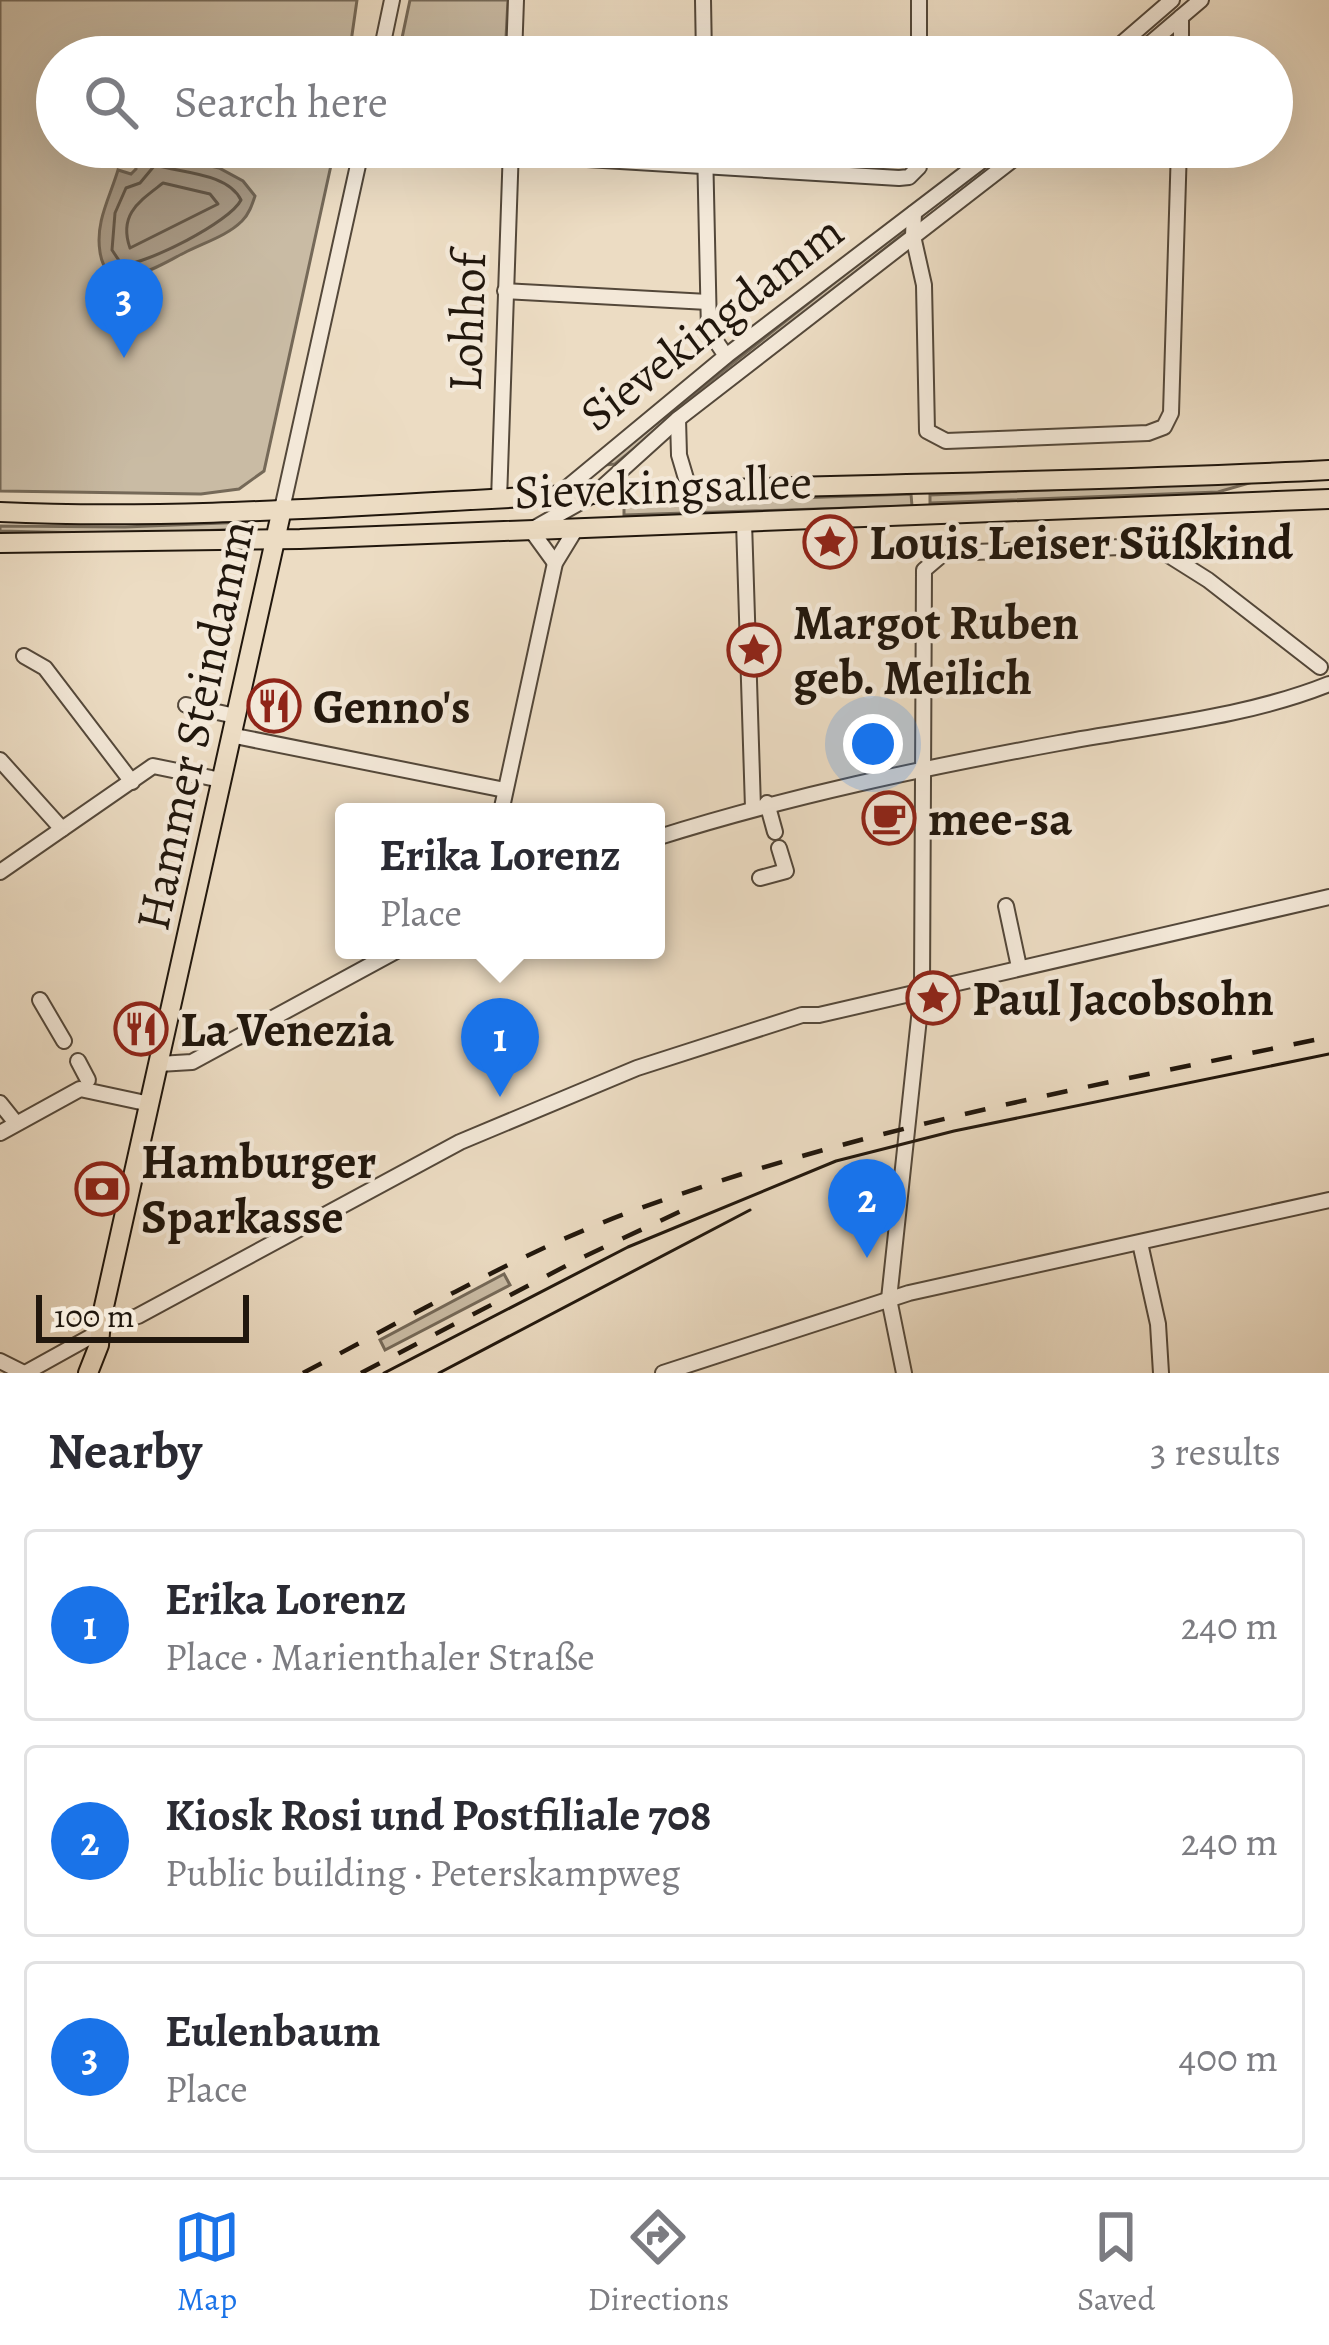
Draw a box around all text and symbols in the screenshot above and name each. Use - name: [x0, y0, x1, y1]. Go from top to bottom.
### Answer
- search box: [36, 36, 1293, 168]
- icon: search: [78, 69, 144, 135]
- text: Search here: [174, 71, 388, 133]
- street label: Sievekingdamm: [566, 199, 857, 447]
- street label: Lohhof: [432, 245, 503, 393]
- pin: 3: [85, 259, 163, 358]
- street label: Sievekingsallee: [513, 449, 813, 525]
- place label: Louis Leiser Süßkind: [869, 510, 1293, 576]
- street label: Hammer Steindamm: [119, 514, 271, 936]
- place icon: Louis Leiser Süßkind: [802, 514, 858, 570]
- place label: Margot Ruben geb. Meilich: [793, 590, 1079, 711]
- place icon: Margot Ruben geb. Meilich: [726, 622, 782, 678]
- place label: Genno's: [313, 674, 471, 740]
- restaurant icon: Genno's: [246, 678, 302, 734]
- your location: [843, 714, 903, 774]
- place label: mee-sa: [928, 786, 1072, 852]
- cafe icon: mee-sa: [861, 790, 917, 846]
- popup: [335, 803, 665, 959]
- text: Erika Lorenz: [379, 824, 621, 886]
- text: Place: [379, 886, 462, 939]
- place label: Paul Jacobsohn: [972, 966, 1274, 1032]
- place icon: Paul Jacobsohn: [905, 970, 961, 1026]
- place label: La Venezia: [180, 997, 394, 1063]
- pin: 1: [461, 998, 539, 1097]
- restaurant icon: La Venezia: [113, 1001, 169, 1057]
- place label: Hamburger Sparkasse: [141, 1129, 377, 1250]
- pin: 2: [828, 1159, 906, 1258]
- bank icon: Hamburger Sparkasse: [74, 1161, 130, 1217]
- scale bar: [36, 1289, 249, 1342]
- text: 100 m: [54, 1293, 134, 1338]
- text: Nearby: [48, 1416, 202, 1486]
- text: 3 results: [1150, 1425, 1281, 1478]
- text: Erika Lorenz: [165, 1568, 406, 1630]
- text: 1: [83, 1599, 97, 1652]
- text: 240 m: [1181, 1599, 1278, 1652]
- text: Place · Marienthaler Straße: [165, 1630, 595, 1683]
- text: Kiosk Rosi und Postfiliale 708: [165, 1784, 712, 1846]
- text: 2: [81, 1815, 99, 1868]
- text: 240 m: [1181, 1815, 1278, 1868]
- text: Public building · Peterskampweg: [165, 1846, 680, 1899]
- text: Eulenbaum: [165, 2000, 381, 2062]
- text: 3: [82, 2031, 98, 2084]
- text: 400 m: [1179, 2031, 1278, 2084]
- text: Place: [165, 2062, 248, 2115]
- tab: Map: [174, 2204, 240, 2321]
- tab: Directions: [588, 2204, 729, 2321]
- tab: Saved: [1077, 2204, 1155, 2321]

